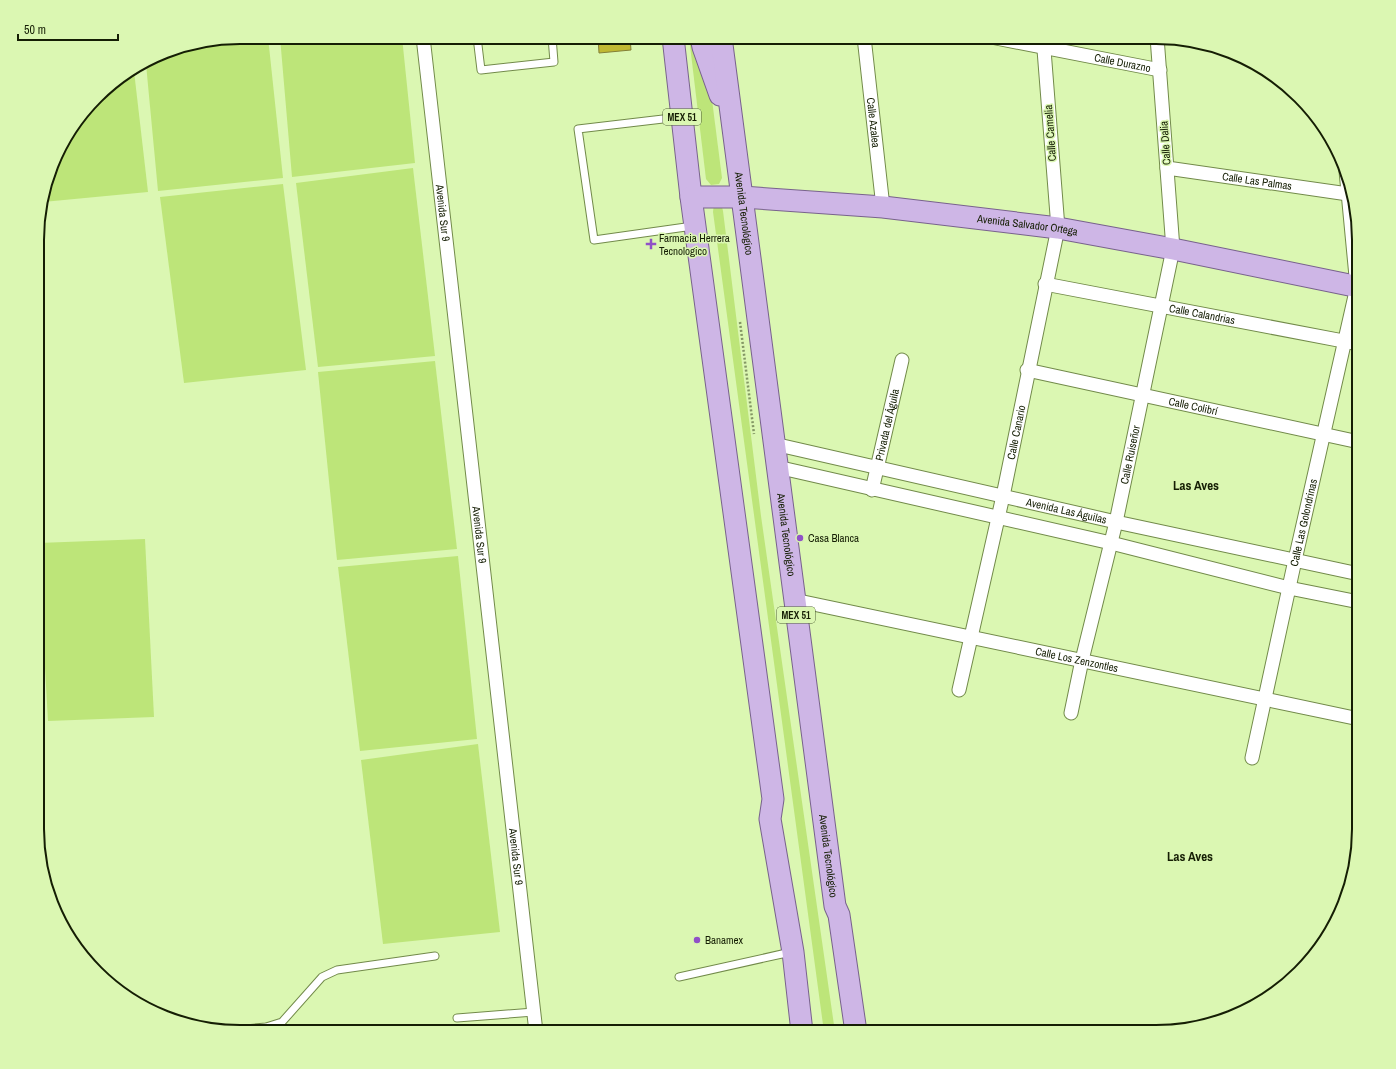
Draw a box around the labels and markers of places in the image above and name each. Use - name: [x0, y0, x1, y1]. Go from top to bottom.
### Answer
- place label: Farmacia Herrera Tecnologico: [659, 231, 730, 258]
- marker: Farmacia Herrera Tecnologico: [646, 239, 656, 249]
- place label: Casa Blanca: [808, 531, 859, 545]
- marker: Casa Blanca: [795, 533, 805, 543]
- place label: Banamex: [705, 933, 744, 947]
- marker: Banamex: [692, 935, 702, 945]

